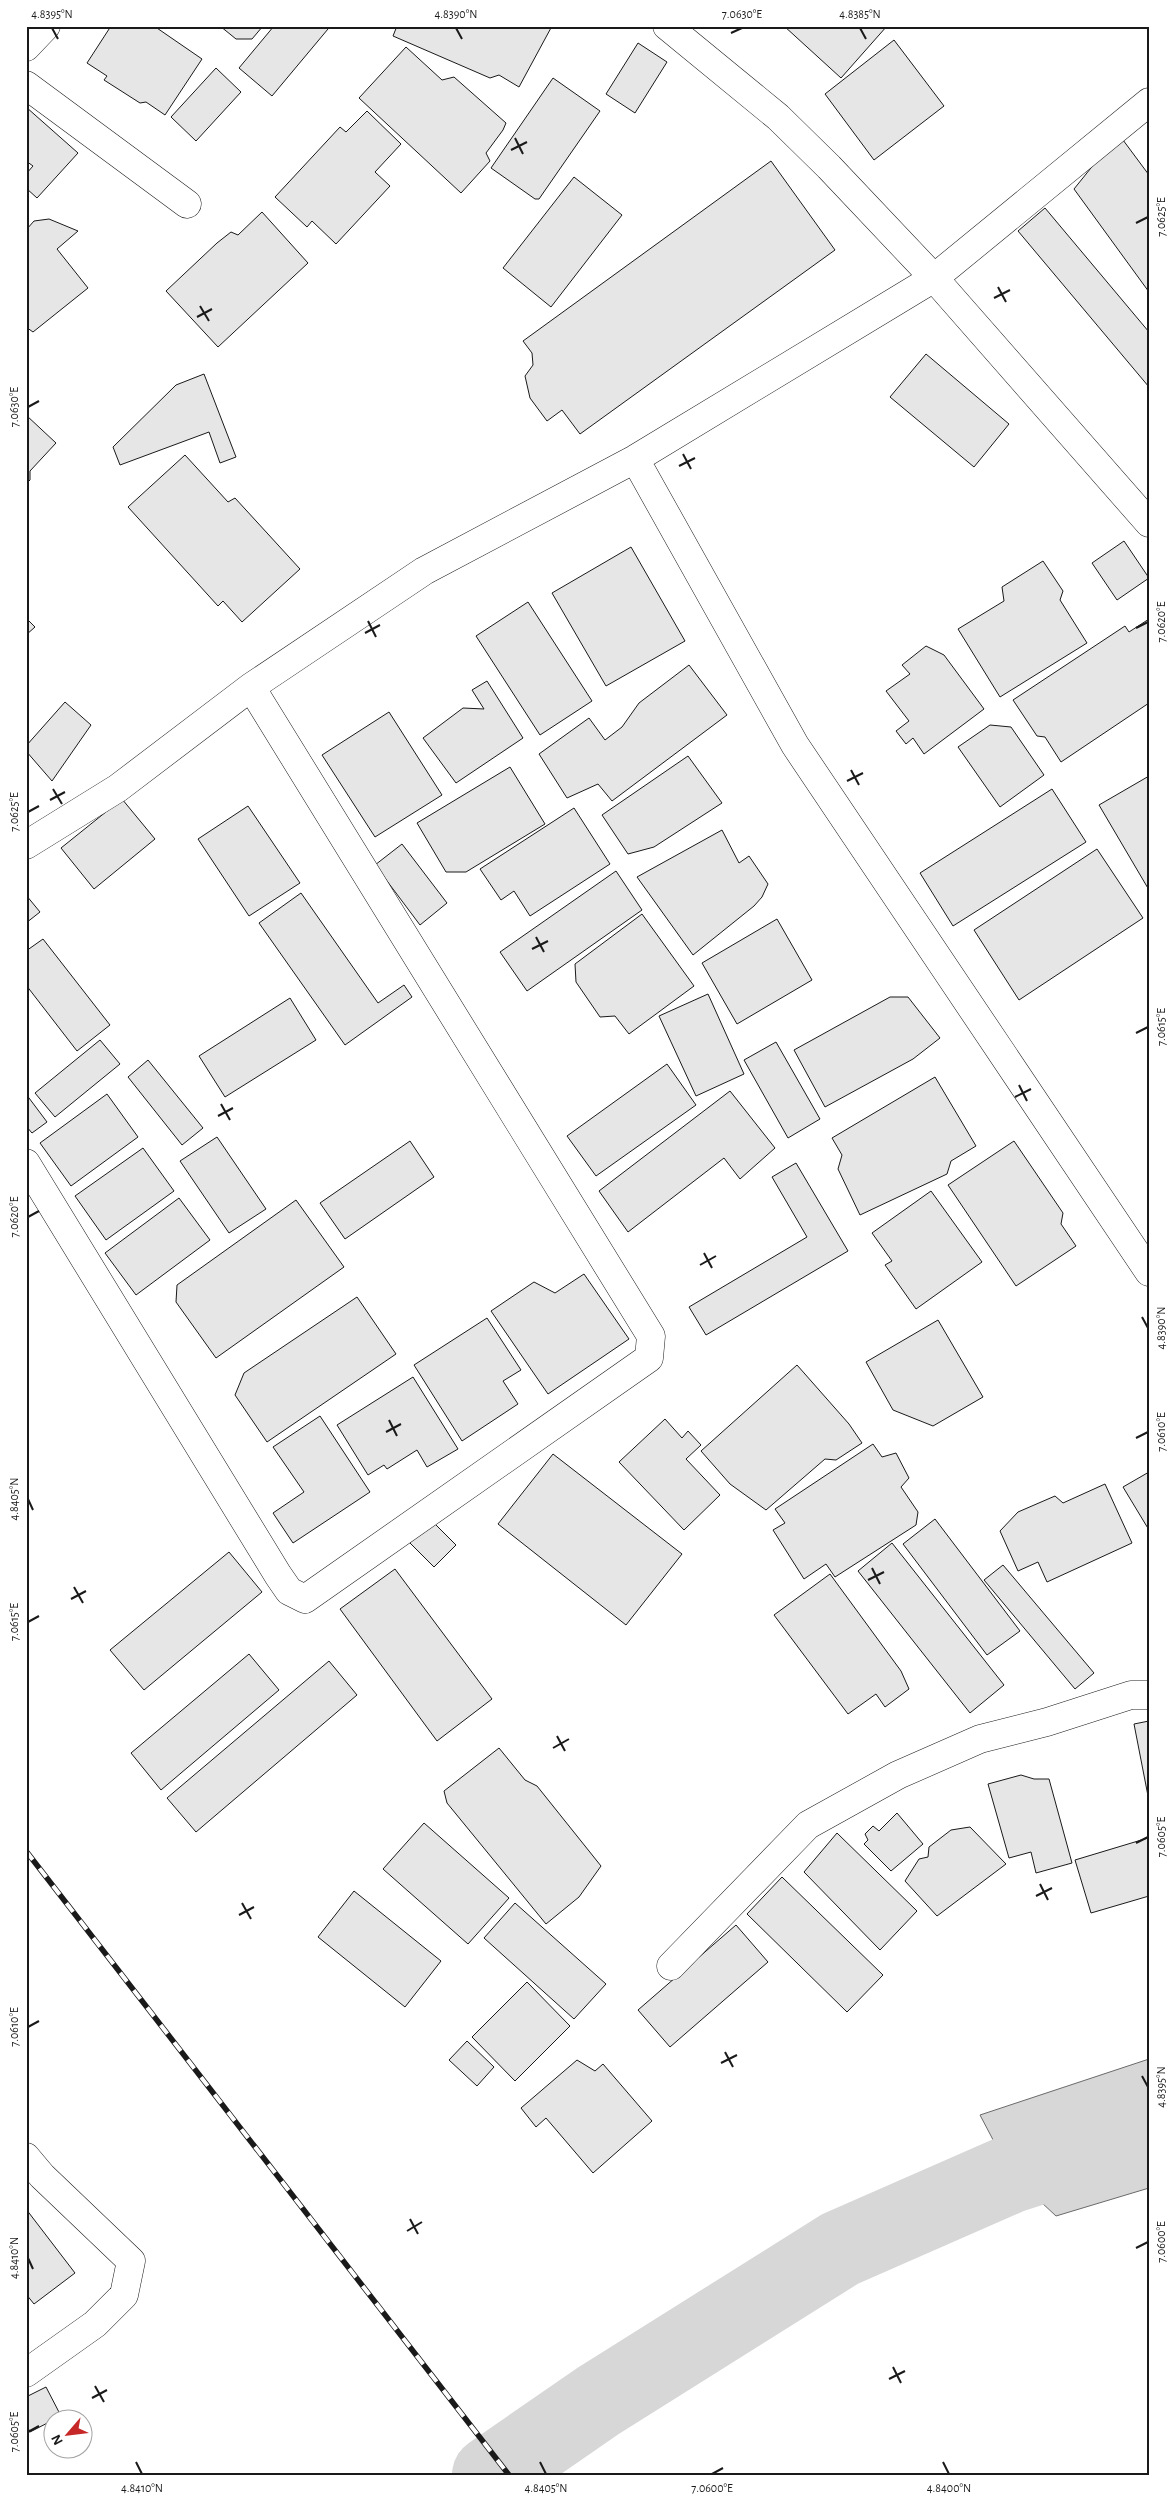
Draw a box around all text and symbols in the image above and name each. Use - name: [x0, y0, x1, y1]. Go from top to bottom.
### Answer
- text: 4.8395°N: [31, 8, 73, 20]
- text: 4.8390°N: [435, 8, 477, 20]
- text: 7.0630°E: [722, 8, 762, 20]
- text: 4.8385°N: [839, 8, 881, 20]
- text: 7.0625°E: [1155, 197, 1167, 237]
- text: 7.0630°E: [8, 387, 20, 427]
- text: 7.0620°E: [1155, 601, 1167, 642]
- text: 7.0625°E: [8, 792, 20, 832]
- text: 7.0615°E: [1155, 1008, 1167, 1046]
- text: 7.0620°E: [8, 1196, 20, 1237]
- text: 4.8390°N: [1155, 1307, 1167, 1349]
- text: 7.0610°E: [1155, 1412, 1167, 1452]
- text: 4.8405°N: [8, 1477, 20, 1521]
- text: 7.0615°E: [8, 1603, 20, 1641]
- text: 7.0605°E: [1155, 1817, 1167, 1857]
- text: 7.0610°E: [8, 2007, 20, 2047]
- text: 4.8395°N: [1155, 2066, 1167, 2108]
- text: 7.0600°E: [1155, 2221, 1167, 2263]
- text: 4.8410°N: [8, 2237, 20, 2279]
- north arrow: [42, 2408, 92, 2458]
- text: 7.0605°E: [8, 2412, 20, 2452]
- text: N: [49, 2432, 66, 2447]
- text: 4.8410°N: [121, 2482, 163, 2494]
- text: 4.8405°N: [524, 2482, 568, 2494]
- text: 7.0600°E: [691, 2482, 733, 2494]
- text: 4.8400°N: [927, 2482, 971, 2494]

